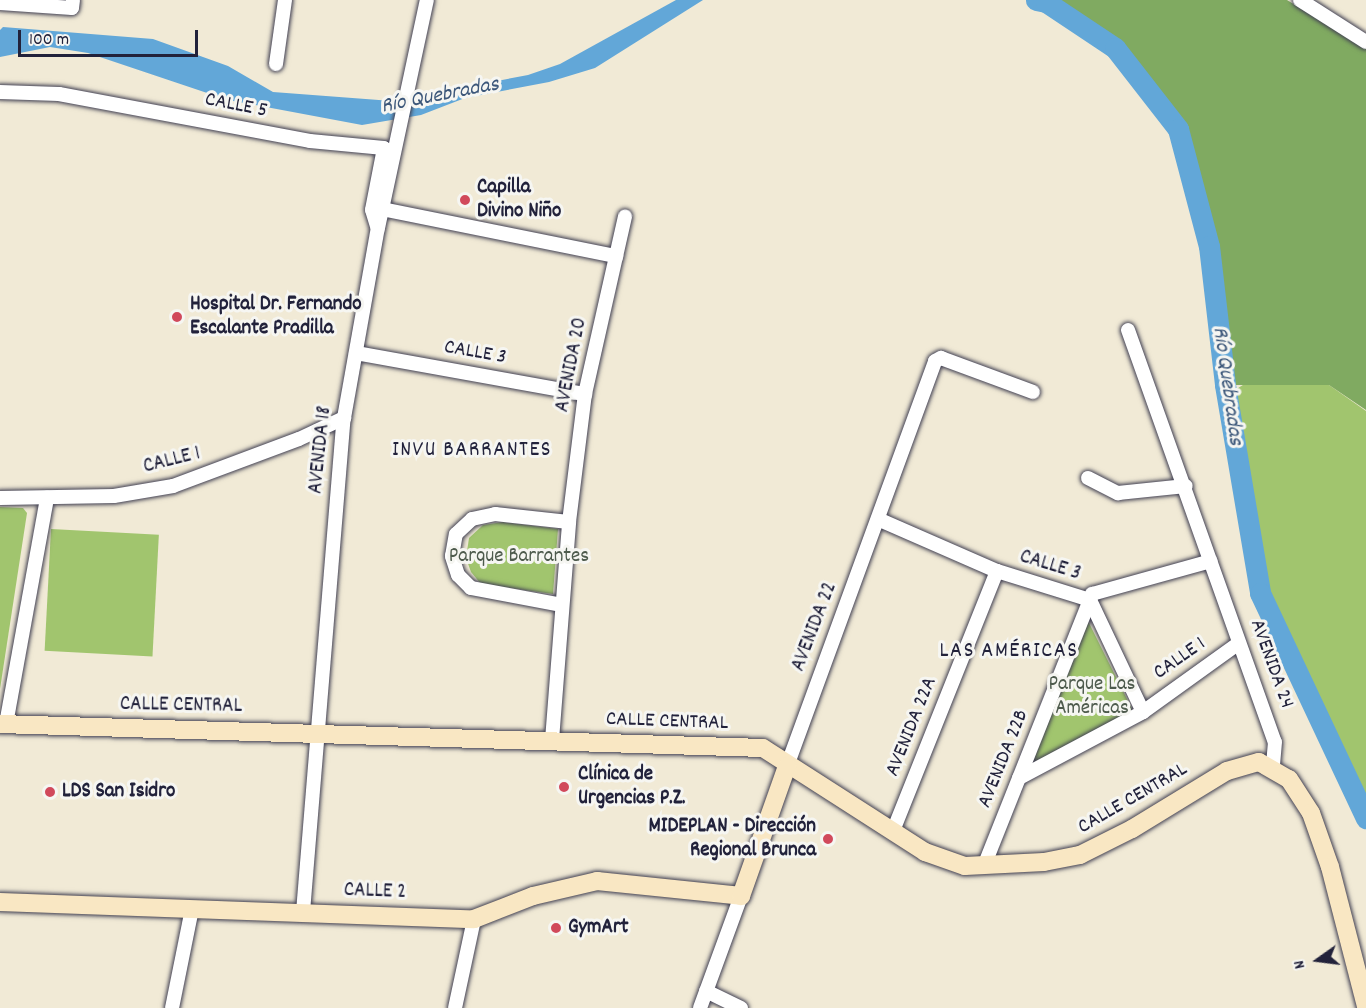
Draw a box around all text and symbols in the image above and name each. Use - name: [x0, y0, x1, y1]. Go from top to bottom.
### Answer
- scale bar: [21, 18, 201, 56]
- text: 100 m: [29, 28, 69, 53]
- water label: Río Quebradas: [379, 72, 501, 120]
- street label: CALLE 5: [203, 88, 269, 124]
- place label: Capilla Divino Niño: [477, 175, 561, 225]
- marker: Capilla Divino Niño: [458, 193, 472, 207]
- place label: Hospital Dr. Fernando Escalante Pradilla: [190, 292, 362, 342]
- marker: Hospital Dr. Fernando Escalante Pradilla: [168, 308, 186, 326]
- street label: AVENIDA 20: [550, 316, 594, 414]
- water label: Río Quebradas: [1206, 325, 1248, 447]
- street label: CALLE 3: [442, 335, 508, 371]
- street label: AVENIDA 18: [304, 405, 338, 495]
- district label: INVU BARRANTES: [392, 438, 552, 464]
- street label: CALLE 1: [141, 442, 203, 480]
- park label: Parque Barrantes: [449, 544, 589, 570]
- street label: CALLE 3: [1016, 545, 1084, 587]
- street label: AVENIDA 22: [786, 579, 844, 675]
- street label: AVENIDA 24: [1243, 616, 1299, 712]
- street label: CALLE 1: [1149, 632, 1211, 686]
- district label: LAS AMÉRICAS: [940, 639, 1078, 665]
- park label: Parque Las Américas: [1049, 672, 1135, 722]
- street label: AVENIDA 22A: [881, 674, 943, 780]
- street label: CALLE CENTRAL: [120, 692, 242, 720]
- street label: AVENIDA 22B: [973, 706, 1035, 812]
- street label: CALLE CENTRAL: [605, 707, 729, 737]
- street label: CALLE CENTRAL: [1074, 758, 1192, 840]
- place label: Clínica de Urgencias P.Z.: [578, 762, 686, 812]
- marker: Clínica de Urgencias P.Z.: [555, 778, 573, 796]
- place label: LDS San Isidro: [62, 779, 175, 805]
- marker: LDS San Isidro: [43, 785, 57, 799]
- place label: MIDEPLAN - Dirección Regional Brunca: [649, 814, 816, 864]
- marker: MIDEPLAN - Dirección Regional Brunca: [821, 832, 835, 846]
- street label: CALLE 2: [343, 878, 407, 906]
- place label: GymArt: [568, 915, 629, 941]
- marker: GymArt: [549, 921, 563, 935]
- north arrow: [1288, 930, 1348, 990]
- text: N: [1288, 958, 1312, 971]

